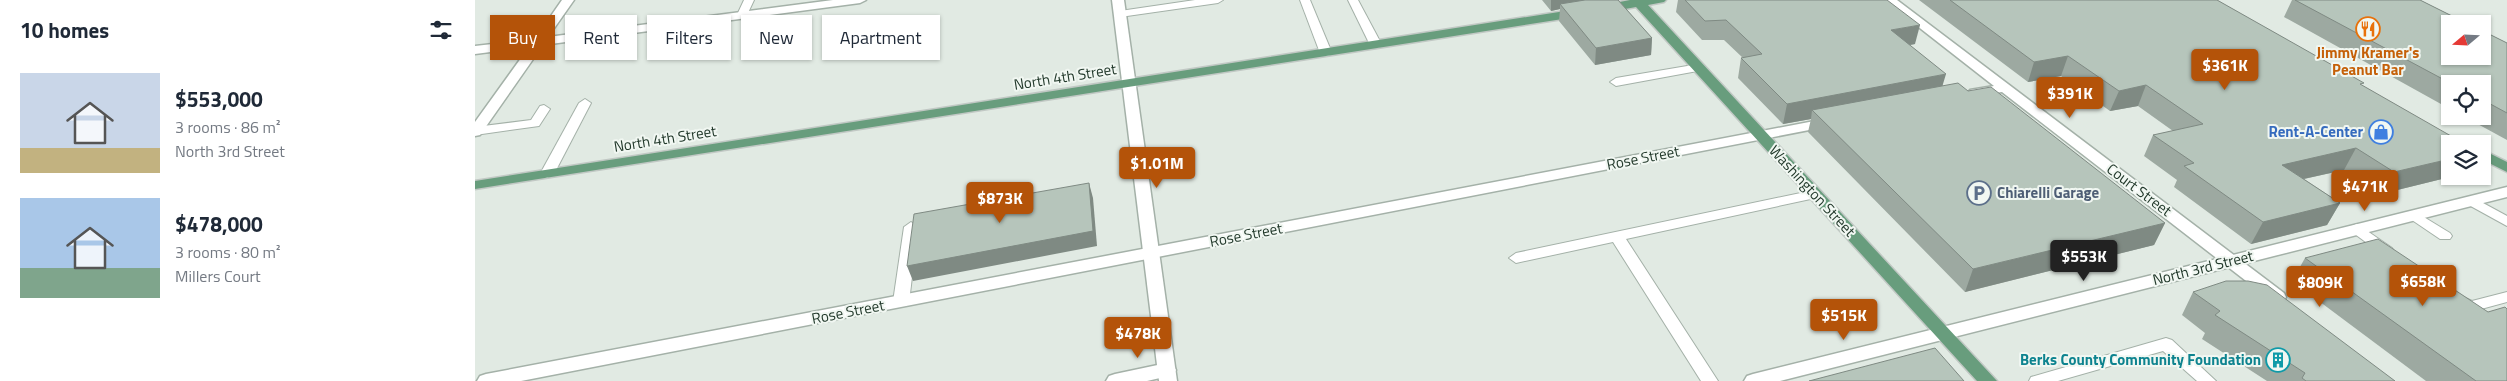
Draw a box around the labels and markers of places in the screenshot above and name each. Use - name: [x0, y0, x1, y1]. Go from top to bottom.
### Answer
- restaurant icon: Jimmy Kramer's Peanut Bar: [2355, 16, 2381, 42]
- place label: Jimmy Kramer's Peanut Bar: [2317, 41, 2419, 81]
- pin: $361K: [2190, 48, 2260, 91]
- pin: $391K: [2035, 76, 2105, 119]
- shop icon: Rent-A-Center: [2368, 119, 2394, 145]
- place label: Rent-A-Center: [2268, 120, 2363, 143]
- pin: $1.01M: [1116, 146, 1198, 189]
- pin: $471K: [2330, 170, 2400, 212]
- parking icon: Chiarelli Garage: [1966, 180, 1992, 206]
- place label: Chiarelli Garage: [1997, 181, 2100, 204]
- pin: $873K: [965, 182, 1035, 224]
- pin: $553K: [2049, 240, 2119, 282]
- pin: $658K: [2388, 264, 2458, 307]
- pin: $809K: [2285, 266, 2355, 308]
- pin: $515K: [1809, 298, 1879, 341]
- pin: $478K: [1103, 316, 1173, 359]
- building icon: Berks County Community Foundation: [2265, 347, 2291, 373]
- place label: Berks County Community Foundation: [2020, 348, 2261, 371]

